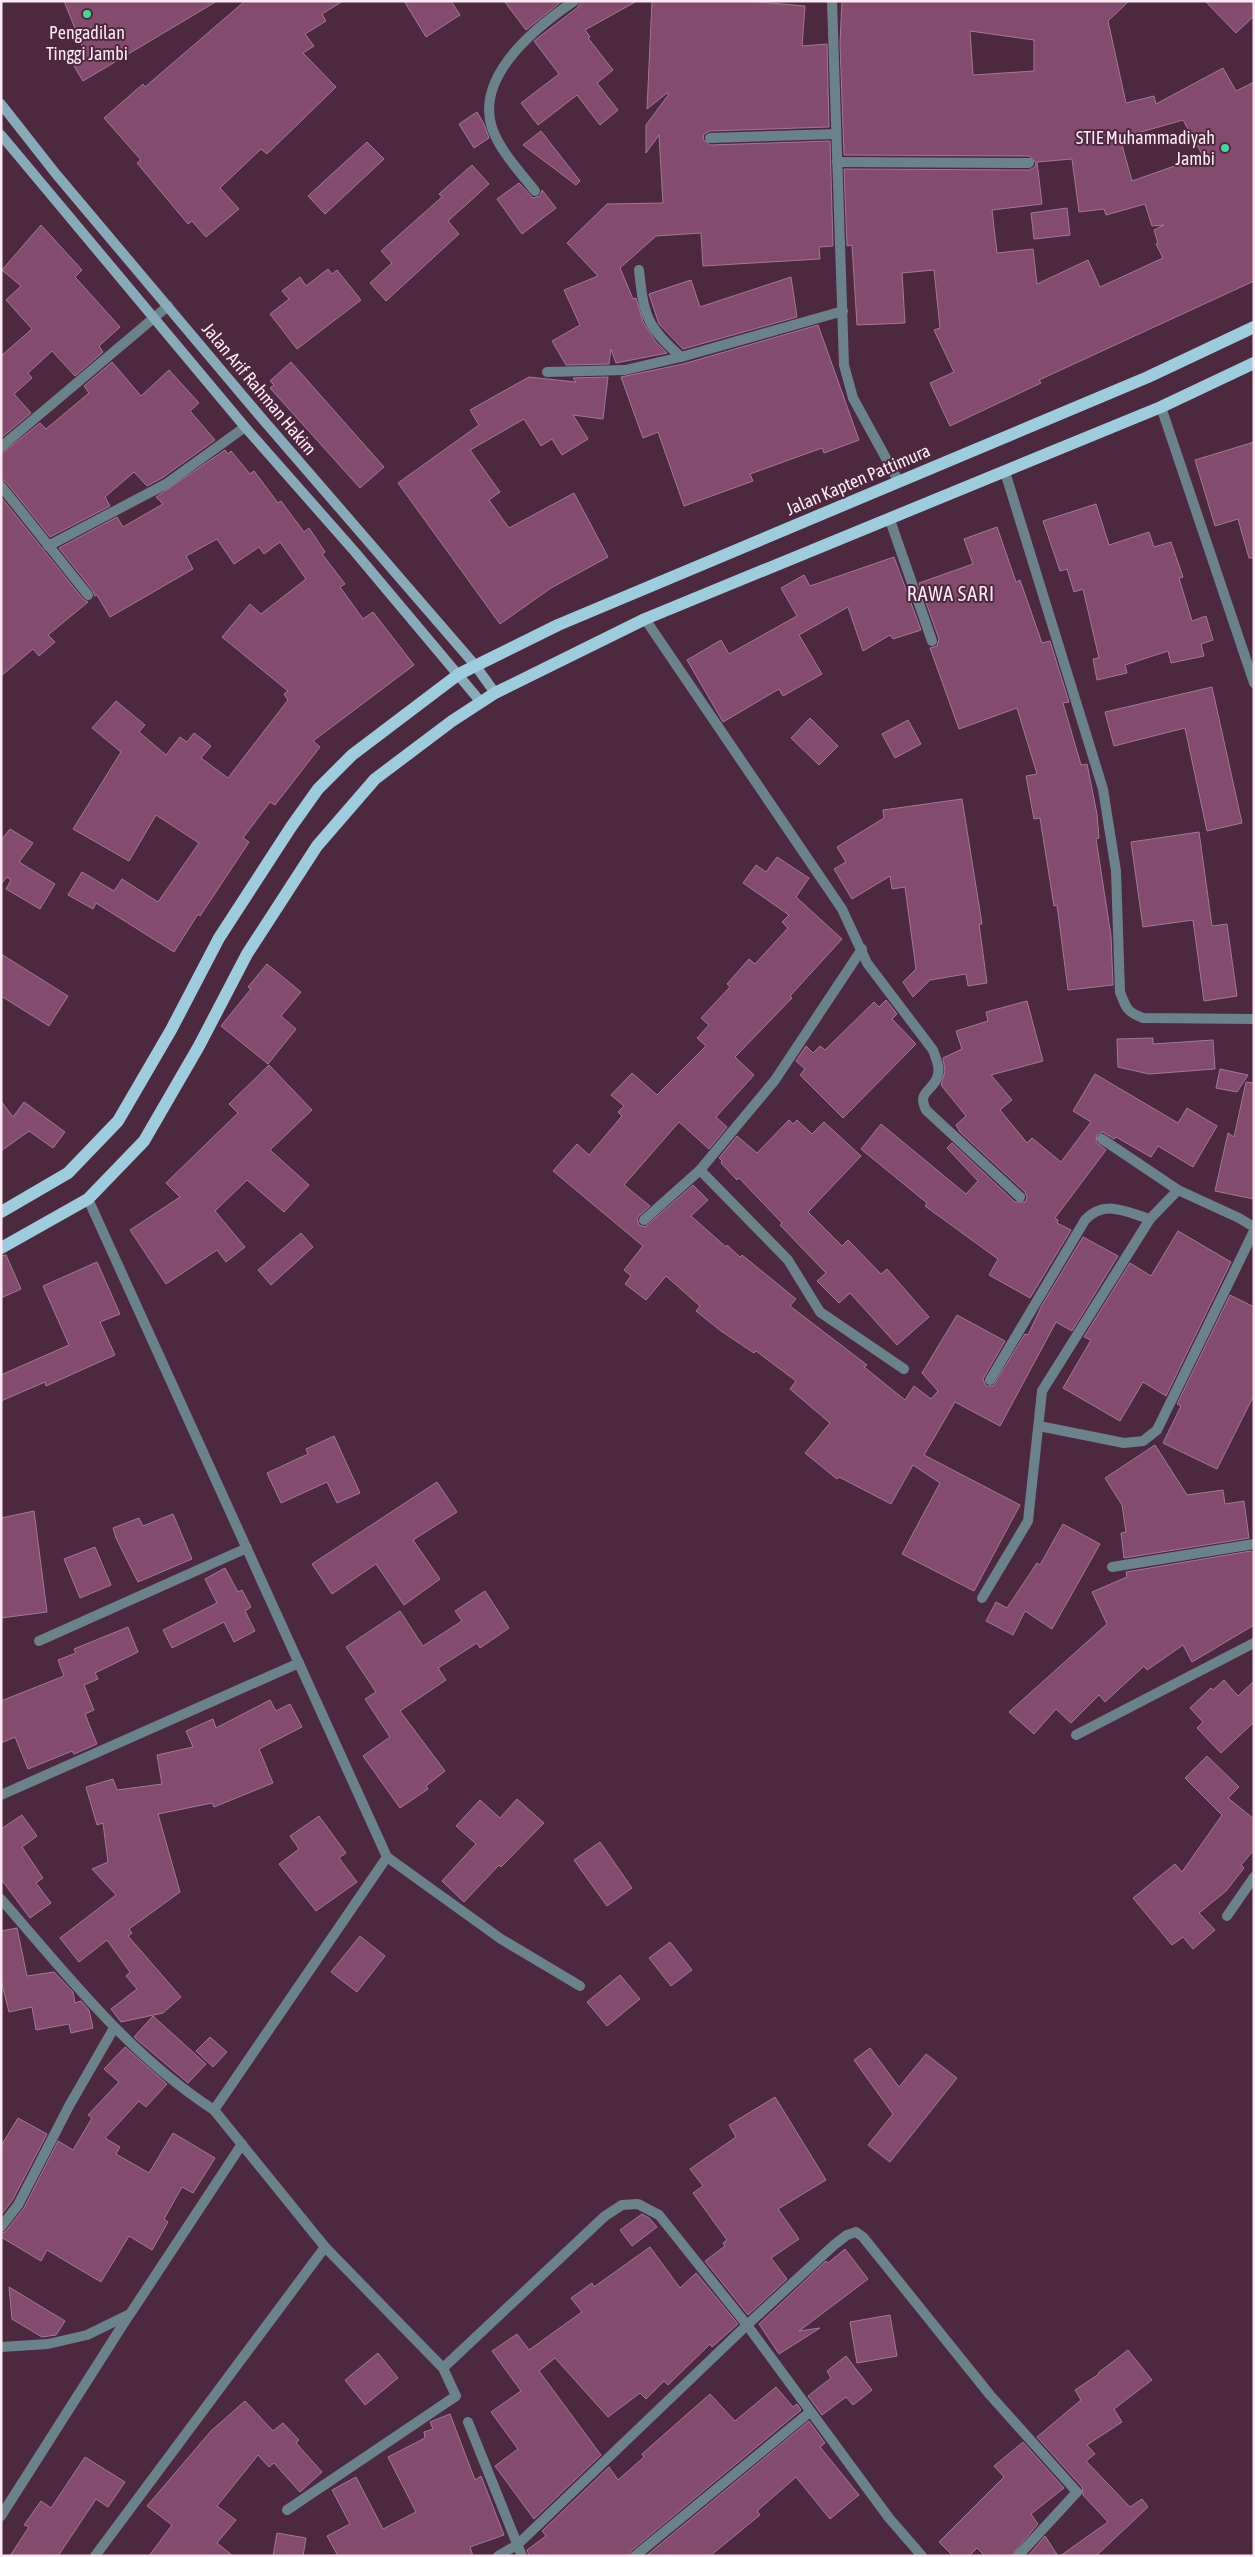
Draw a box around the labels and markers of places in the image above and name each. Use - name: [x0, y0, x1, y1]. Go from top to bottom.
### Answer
- marker: Pengadilan Tinggi Jambi: [81, 8, 93, 20]
- place label: Pengadilan Tinggi Jambi: [46, 22, 128, 64]
- place label: STIE Muhammadiyah Jambi: [1076, 127, 1215, 169]
- marker: STIE Muhammadiyah Jambi: [1219, 142, 1231, 154]

